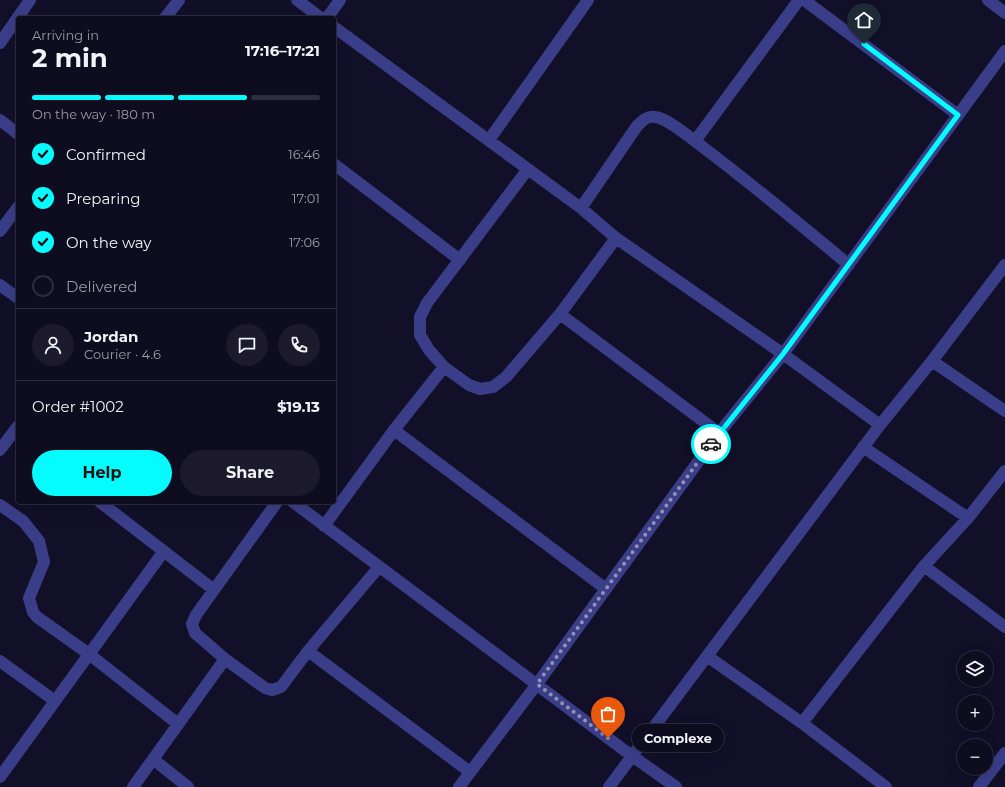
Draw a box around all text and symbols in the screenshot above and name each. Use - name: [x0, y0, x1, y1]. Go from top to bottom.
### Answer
- pin: [847, 3, 881, 44]
- icon: home: [853, 9, 875, 31]
- text: Arriving in: [32, 27, 99, 43]
- text: 17:16–17:21: [245, 41, 320, 60]
- text: 2 min: [32, 42, 108, 74]
- text: On the way · 180 m: [32, 106, 155, 122]
- icon: check: [32, 143, 54, 165]
- text: Confirmed: [66, 145, 146, 164]
- text: 16:46: [288, 146, 320, 162]
- icon: check: [32, 187, 54, 209]
- text: Preparing: [66, 189, 141, 208]
- text: 17:01: [292, 190, 320, 206]
- icon: check: [32, 231, 54, 253]
- text: On the way: [66, 233, 151, 252]
- text: 17:06: [289, 234, 320, 250]
- text: Delivered: [66, 277, 138, 296]
- button: person: [32, 324, 74, 366]
- button: chat: [226, 324, 268, 366]
- button: phone: [278, 324, 320, 366]
- text: Jordan: [84, 327, 138, 346]
- text: Courier · 4.6: [84, 346, 161, 362]
- text: Order #1002: [32, 397, 124, 416]
- text: $19.13: [277, 397, 320, 416]
- courier: [691, 424, 731, 464]
- icon: car: [700, 433, 722, 455]
- button: Help: [32, 450, 172, 496]
- button: Share: [180, 450, 320, 496]
- map controls: [957, 651, 993, 775]
- button: layers: [957, 651, 993, 687]
- button: +: [957, 695, 993, 731]
- pin: [591, 697, 625, 738]
- icon: bag: [597, 703, 619, 725]
- callout: Complexe: [632, 724, 724, 752]
- text: Complexe: [644, 730, 712, 746]
- button: −: [957, 739, 993, 775]

